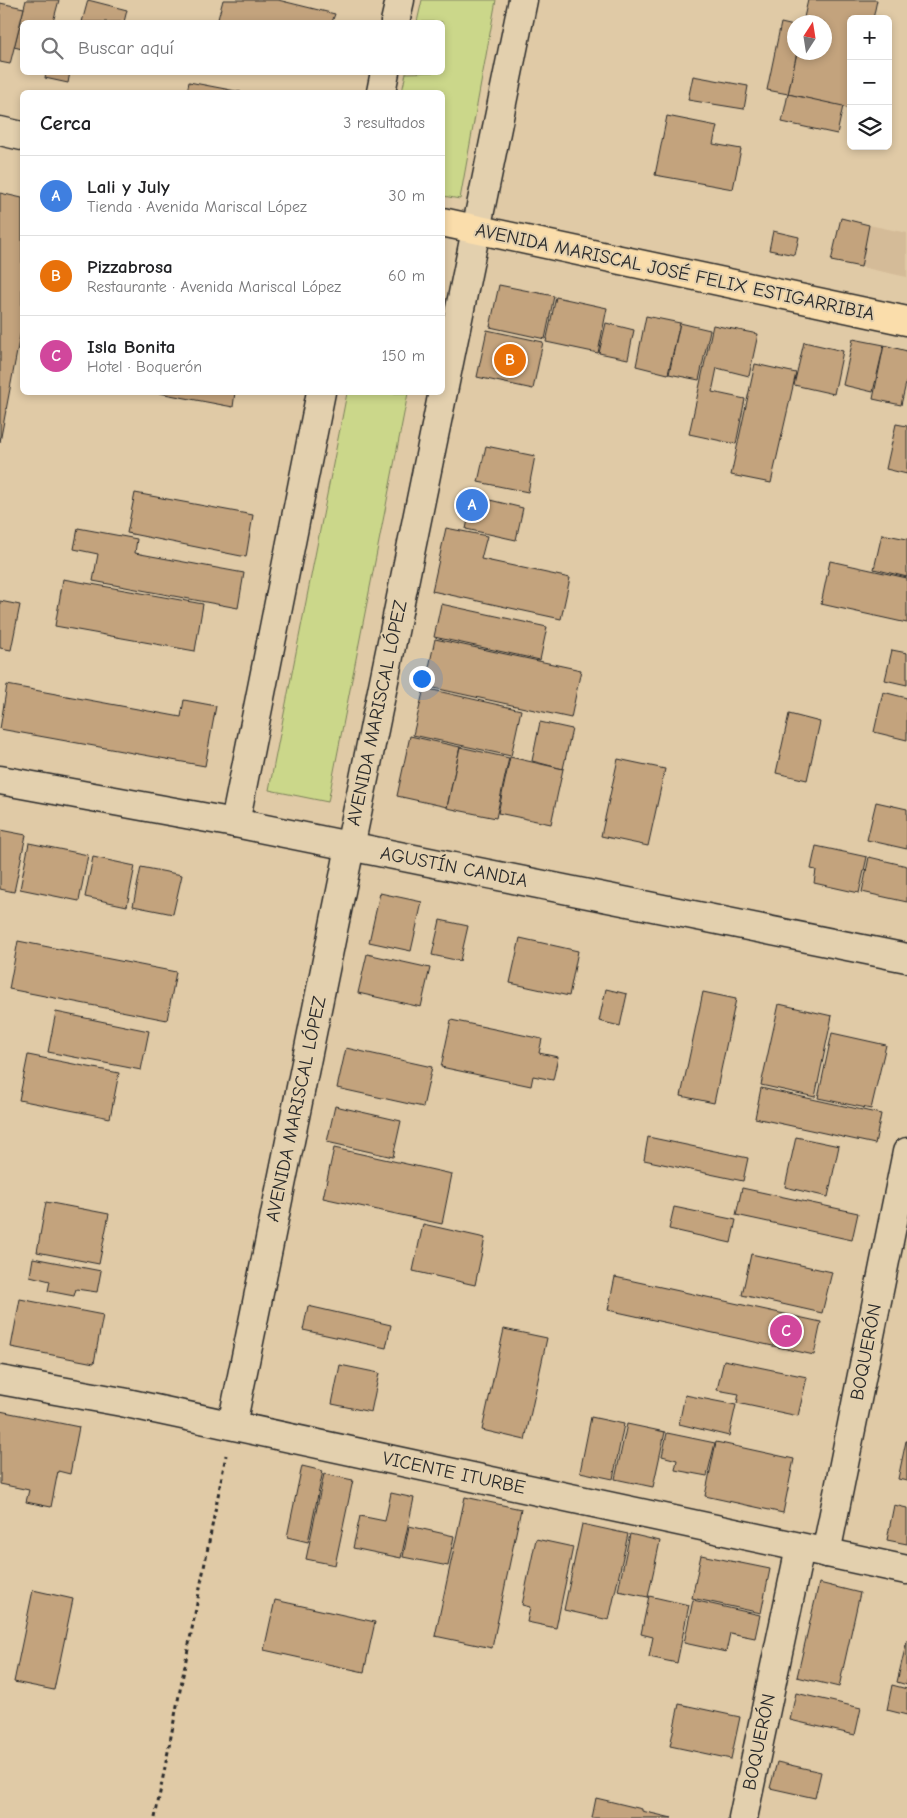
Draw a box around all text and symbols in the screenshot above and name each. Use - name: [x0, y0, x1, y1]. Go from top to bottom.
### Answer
- north arrow: [787, 15, 832, 60]
- map controls: [847, 15, 892, 150]
- button: +: [847, 15, 892, 60]
- search box: [20, 20, 445, 75]
- icon: search: [38, 34, 66, 62]
- text: Buscar aquí: [78, 37, 174, 59]
- button: −: [847, 60, 892, 105]
- button: layers: [847, 105, 892, 150]
- text: Cerca: [40, 111, 91, 135]
- text: 3 resultados: [343, 114, 425, 132]
- text: Lali y July: [87, 176, 170, 198]
- text: A: [52, 187, 60, 205]
- text: 30 m: [389, 187, 425, 205]
- text: Tienda · Avenida Mariscal López: [87, 198, 307, 216]
- street label: AVENIDA MARISCAL JOSÉ FELIX ESTIGARRIBIA: [473, 219, 877, 325]
- text: Pizzabrosa: [87, 256, 173, 278]
- text: B: [51, 267, 61, 285]
- text: 60 m: [388, 267, 425, 285]
- text: Restaurante · Avenida Mariscal López: [87, 278, 341, 296]
- text: Isla Bonita: [87, 336, 175, 358]
- pin: B: [494, 341, 526, 379]
- text: C: [51, 347, 61, 365]
- text: 150 m: [382, 347, 425, 365]
- text: Hotel · Boquerón: [87, 358, 202, 376]
- pin: A: [456, 486, 488, 524]
- street label: AVENIDA MARISCAL LÓPEZ: [342, 598, 412, 828]
- your location: [409, 666, 435, 692]
- street label: AGUSTÍN CANDIA: [379, 842, 529, 892]
- street label: AVENIDA MARISCAL LÓPEZ: [261, 994, 331, 1224]
- street label: BOQUERÓN: [846, 1302, 886, 1402]
- pin: C: [770, 1312, 802, 1350]
- street label: VICENTE ITURBE: [381, 1447, 527, 1499]
- street label: BOQUERÓN: [738, 1692, 780, 1792]

